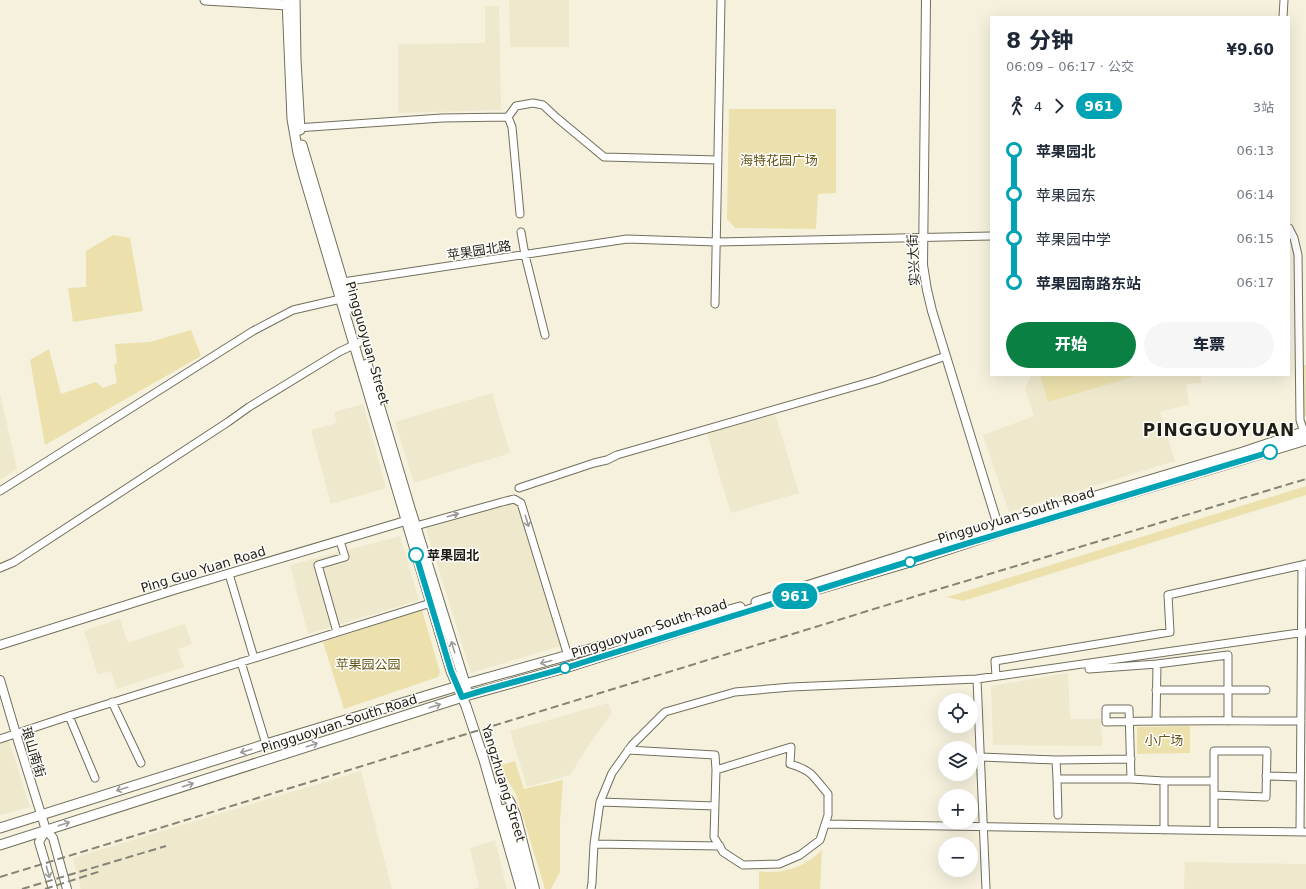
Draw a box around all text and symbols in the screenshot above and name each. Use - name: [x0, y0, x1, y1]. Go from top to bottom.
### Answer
- text: 8 分钟: [1006, 28, 1073, 53]
- text: ¥9.60: [1227, 41, 1274, 59]
- text: 06:09 – 06:17 · 公交: [1006, 59, 1134, 74]
- icon: walk: [1006, 95, 1028, 117]
- icon: forward: [1048, 95, 1070, 117]
- text: 961: [1084, 98, 1114, 114]
- text: 4: [1034, 99, 1042, 114]
- text: 3站: [1253, 100, 1274, 115]
- text: 苹果园北: [1036, 143, 1096, 161]
- text: 06:13: [1237, 143, 1274, 158]
- park label: 海特花园广场: [740, 153, 818, 168]
- text: 苹果园东: [1036, 187, 1096, 205]
- text: 06:14: [1237, 187, 1274, 202]
- text: 苹果园中学: [1036, 231, 1111, 249]
- text: 06:15: [1237, 231, 1274, 246]
- street label: 实兴大街: [905, 234, 922, 286]
- street label: 苹果园北路: [446, 238, 512, 263]
- text: 苹果园南路东站: [1036, 275, 1141, 293]
- text: 06:17: [1237, 275, 1274, 290]
- street label: Pingguoyuan Street: [343, 280, 392, 407]
- button: 开始: [1006, 322, 1136, 368]
- button: 车票: [1144, 322, 1274, 368]
- district label: PINGGUOYUAN: [1143, 420, 1295, 440]
- unlabelled marker: [1262, 444, 1278, 460]
- street label: Pingguoyuan South Road: [936, 484, 1096, 546]
- one-way arrow: [447, 511, 460, 519]
- one-way arrow: [523, 514, 531, 526]
- street label: Ping Guo Yuan Road: [139, 543, 267, 596]
- marker: 苹果园北: [408, 547, 424, 563]
- place label: 苹果园北: [427, 548, 479, 563]
- unlabelled marker: [904, 556, 916, 568]
- line badge: 961: [772, 583, 818, 609]
- text: 961: [780, 588, 810, 604]
- street label: Pingguoyuan South Road: [569, 596, 729, 661]
- one-way arrow: [449, 641, 456, 654]
- park label: 苹果园公园: [335, 657, 401, 672]
- one-way arrow: [540, 659, 553, 666]
- unlabelled marker: [559, 662, 571, 674]
- street label: Pingguoyuan South Road: [259, 691, 419, 756]
- map controls: [938, 693, 978, 877]
- button: locate: [938, 693, 978, 733]
- one-way arrow: [429, 701, 441, 709]
- street label: Yangzhuang Street: [478, 722, 529, 844]
- street label: 琅山南街: [19, 725, 48, 779]
- park label: 小广场: [1144, 733, 1184, 748]
- one-way arrow: [305, 741, 318, 748]
- button: layers: [938, 741, 978, 781]
- one-way arrow: [240, 748, 253, 755]
- one-way arrow: [181, 781, 194, 788]
- one-way arrow: [117, 786, 129, 794]
- button: +: [938, 789, 978, 829]
- one-way arrow: [58, 820, 70, 828]
- button: −: [938, 837, 978, 877]
- one-way arrow: [45, 866, 52, 879]

